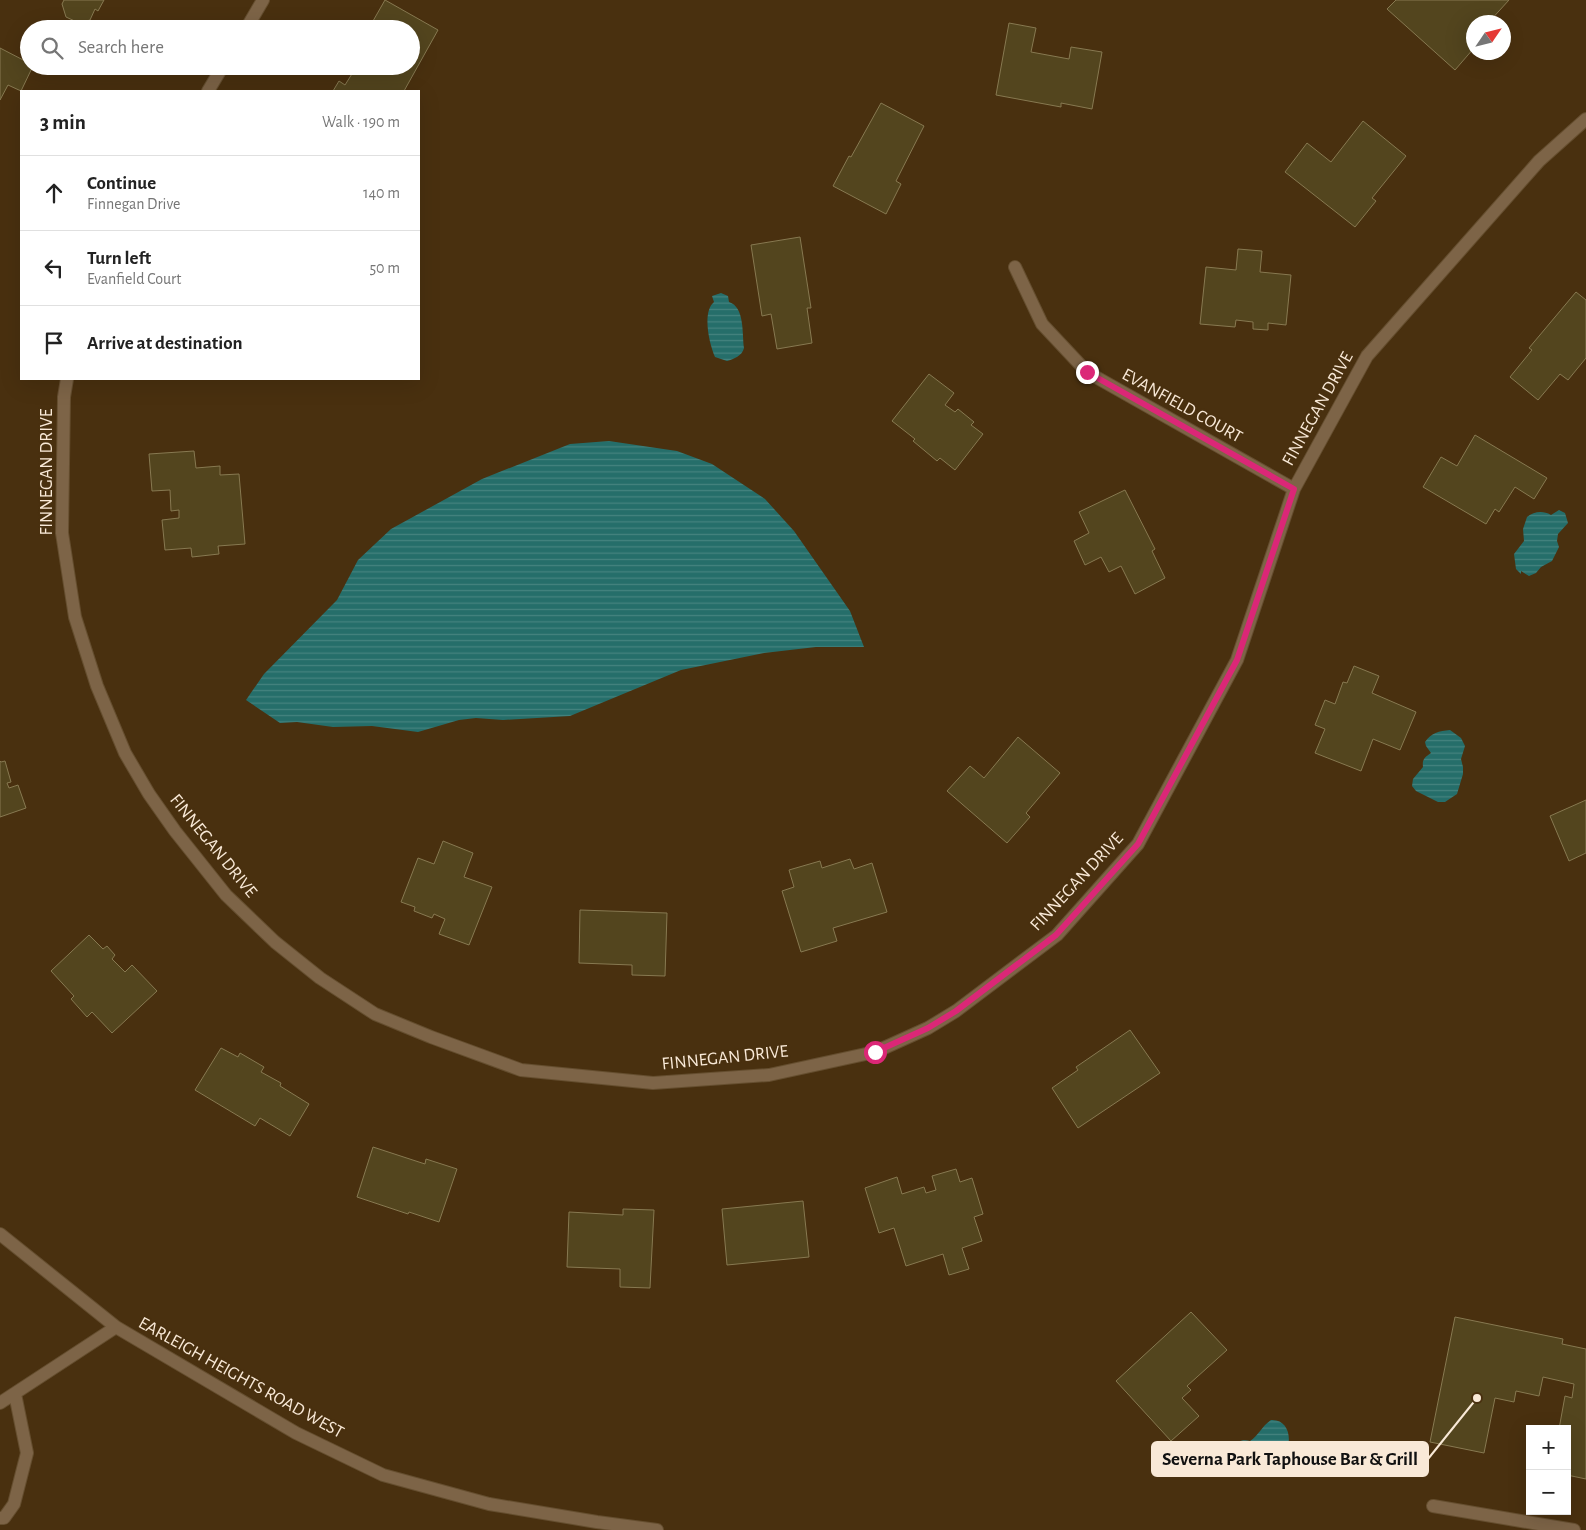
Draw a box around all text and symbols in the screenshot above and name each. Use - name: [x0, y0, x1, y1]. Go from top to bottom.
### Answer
- north arrow: [1466, 15, 1511, 60]
- search box: [20, 20, 420, 75]
- icon: search: [38, 34, 66, 62]
- text: Search here: [78, 38, 164, 57]
- text: 3 min: [40, 112, 86, 133]
- text: Walk · 190 m: [322, 114, 400, 130]
- text: Continue: [87, 174, 156, 193]
- icon: ahead: [40, 179, 68, 207]
- text: 140 m: [363, 185, 400, 201]
- text: Finnegan Drive: [87, 196, 180, 212]
- text: Turn left: [87, 249, 151, 268]
- icon: left: [40, 254, 68, 282]
- text: 50 m: [369, 260, 400, 276]
- text: Evanfield Court: [87, 271, 181, 287]
- icon: arrive: [40, 329, 68, 357]
- text: Arrive at destination: [87, 334, 243, 353]
- street label: FINNEGAN DRIVE: [1279, 349, 1357, 469]
- route end: [1076, 361, 1099, 384]
- street label: EVANFIELD COURT: [1119, 365, 1245, 447]
- street label: FINNEGAN DRIVE: [38, 408, 56, 536]
- street label: FINNEGAN DRIVE: [166, 791, 260, 901]
- street label: FINNEGAN DRIVE: [1027, 829, 1127, 935]
- route start: [864, 1041, 887, 1064]
- street label: FINNEGAN DRIVE: [661, 1042, 789, 1074]
- street label: EARLEIGH HEIGHTS ROAD WEST: [135, 1314, 347, 1442]
- map controls: [1526, 1425, 1571, 1515]
- button: +: [1526, 1425, 1571, 1470]
- callout: Severna Park Taphouse Bar & Grill: [1152, 1442, 1428, 1476]
- text: Severna Park Taphouse Bar & Grill: [1162, 1450, 1418, 1469]
- button: −: [1526, 1470, 1571, 1515]

